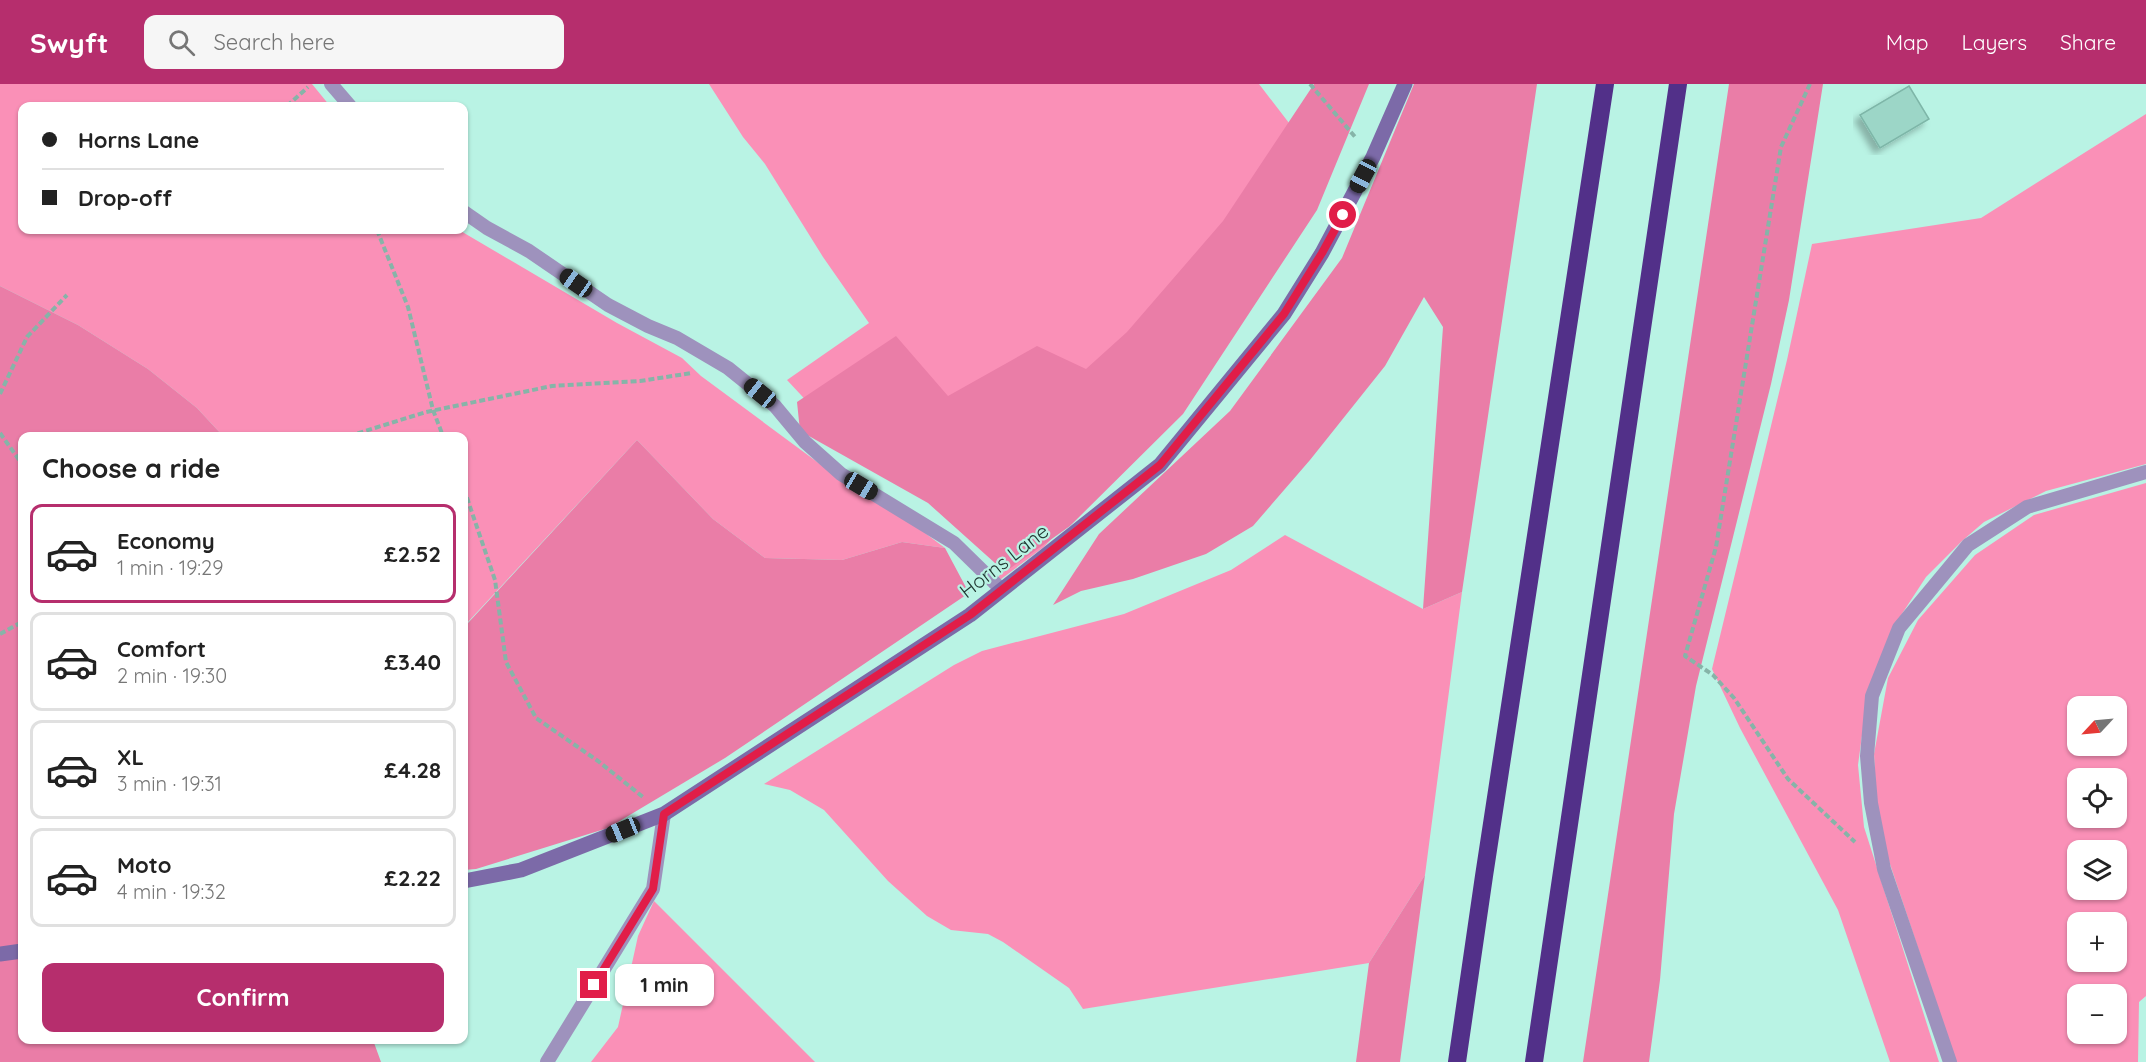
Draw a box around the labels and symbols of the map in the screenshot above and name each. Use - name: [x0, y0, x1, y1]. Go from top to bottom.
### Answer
- car: [1347, 156, 1379, 196]
- route start: [1329, 201, 1356, 228]
- car: [556, 265, 596, 301]
- car: [740, 375, 780, 411]
- car: [841, 469, 881, 503]
- street label: Horns Lane: [954, 518, 1053, 603]
- north arrow: [2067, 696, 2127, 756]
- car: [603, 815, 643, 845]
- callout: 1 min: [615, 964, 714, 1006]
- route end: [580, 971, 607, 998]

